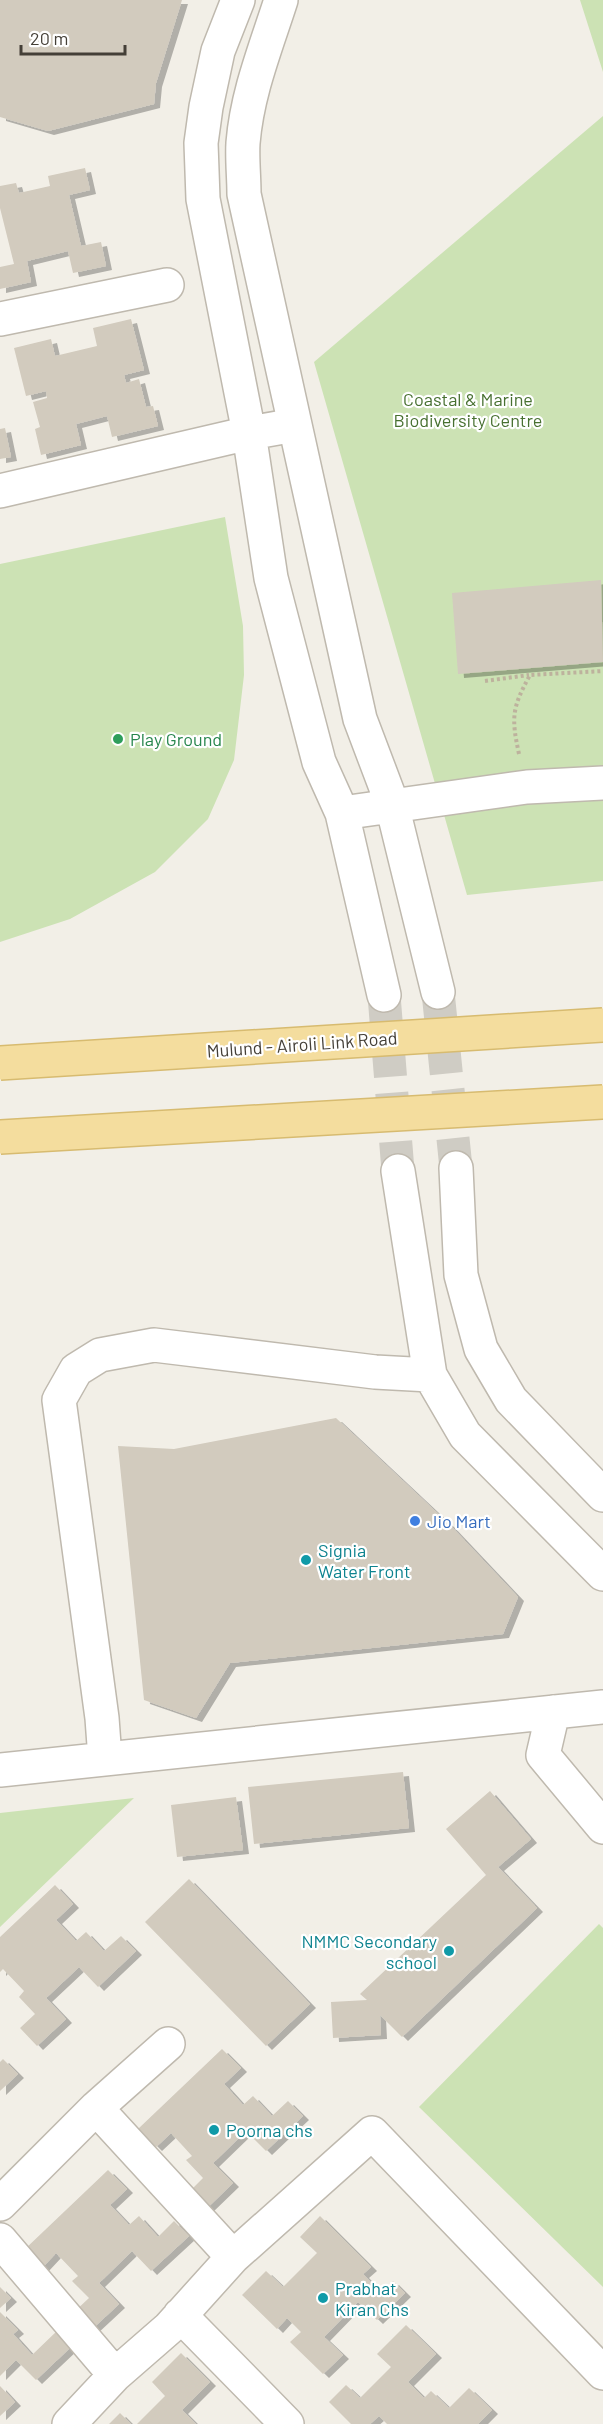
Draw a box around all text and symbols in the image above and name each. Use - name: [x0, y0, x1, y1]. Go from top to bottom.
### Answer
- scale bar: [21, 18, 124, 56]
- text: 20 m: [30, 27, 68, 49]
- park label: Coastal & Marine Biodiversity Centre: [394, 388, 542, 431]
- place label: Play Ground: [130, 728, 222, 750]
- marker: Play Ground: [111, 732, 125, 746]
- street label: Mulund - Airoli Link Road: [206, 1026, 398, 1062]
- place label: Jio Mart: [427, 1510, 491, 1532]
- marker: Jio Mart: [408, 1514, 422, 1528]
- place label: Signia Water Front: [318, 1539, 411, 1582]
- marker: Signia Water Front: [299, 1553, 313, 1567]
- place label: NMMC Secondary school: [301, 1930, 437, 1973]
- marker: NMMC Secondary school: [442, 1944, 456, 1958]
- place label: Poorna chs: [226, 2119, 313, 2141]
- marker: Poorna chs: [207, 2123, 221, 2137]
- place label: Prabhat Kiran Chs: [335, 2277, 409, 2320]
- marker: Prabhat Kiran Chs: [316, 2291, 330, 2305]

